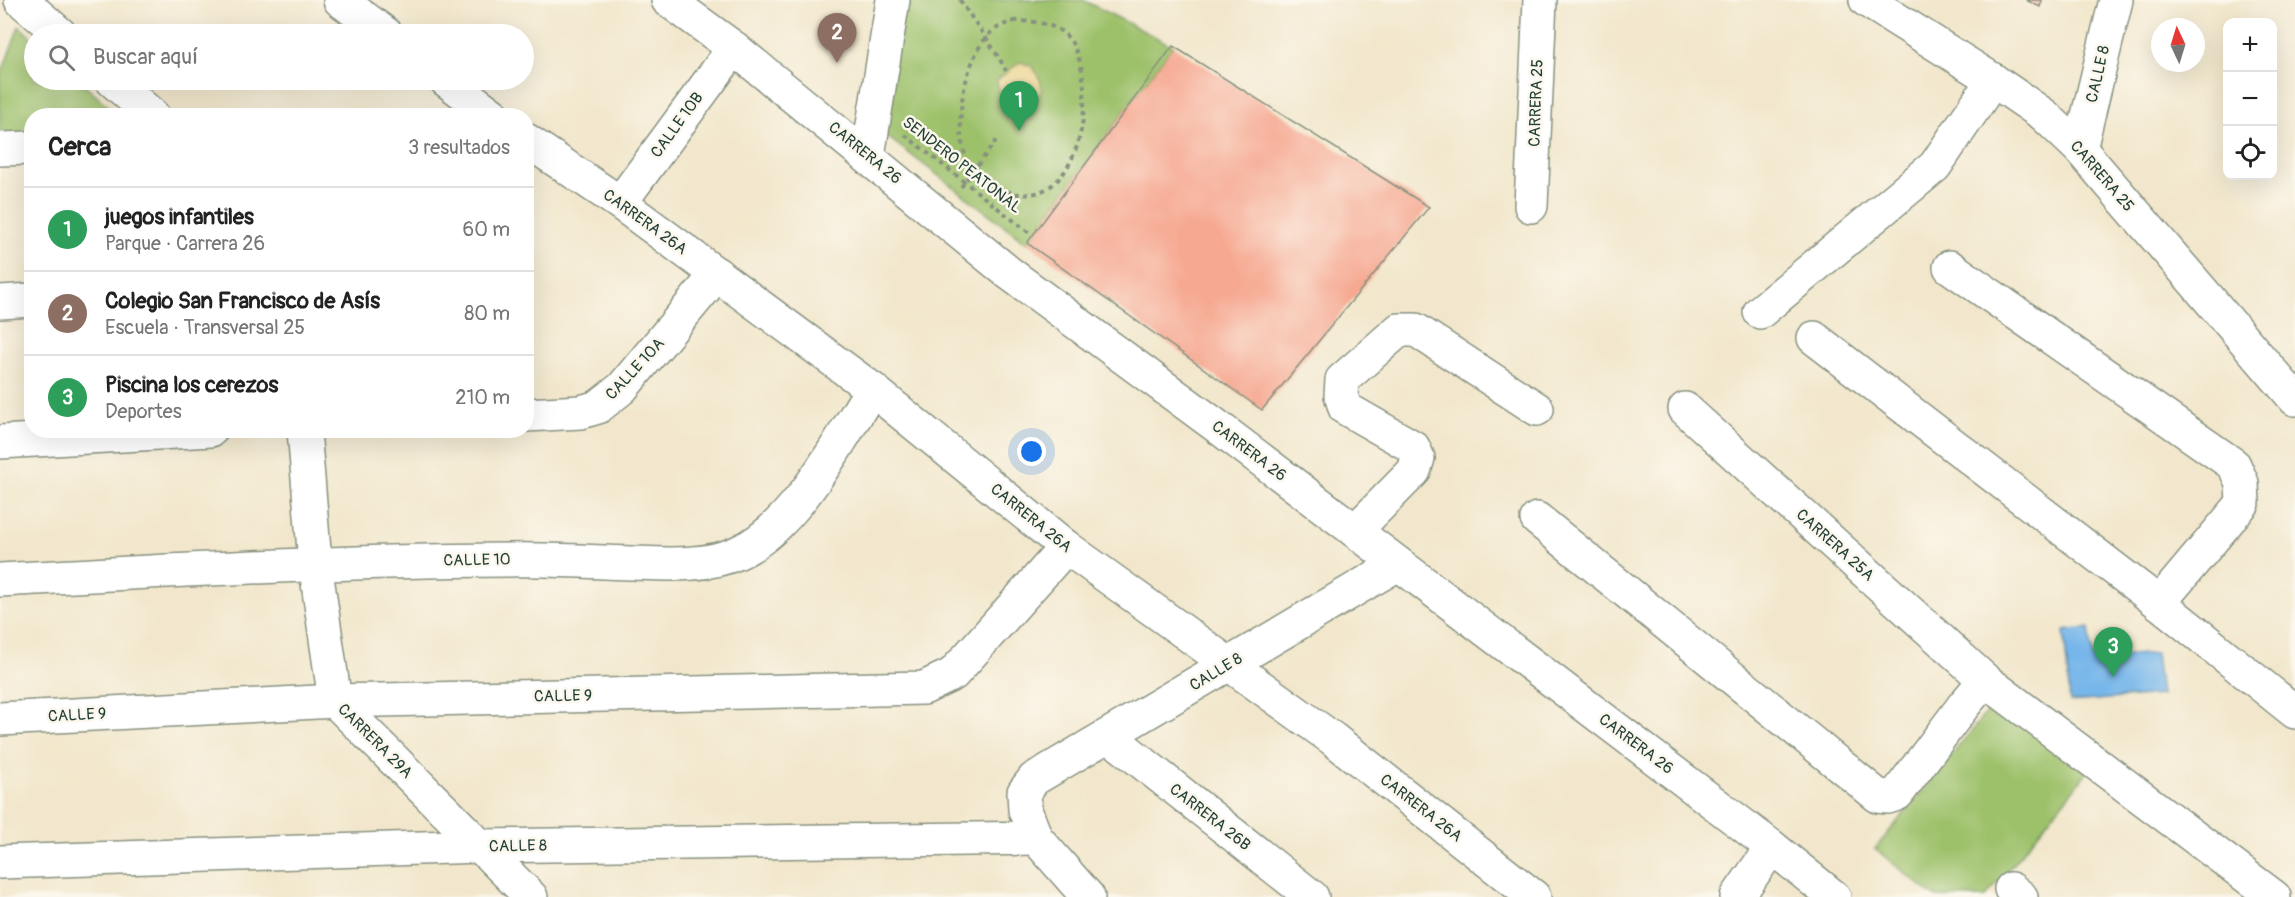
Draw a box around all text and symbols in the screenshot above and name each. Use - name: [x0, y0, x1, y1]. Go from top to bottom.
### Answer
- pin: 2: [818, 14, 856, 63]
- north arrow: [2151, 18, 2205, 72]
- map controls: [2223, 18, 2277, 180]
- button: +: [2223, 18, 2277, 72]
- search box: [24, 24, 534, 90]
- icon: search: [45, 41, 78, 74]
- text: Buscar aquí: [93, 43, 198, 71]
- street label: CALLE 8: [2082, 43, 2114, 105]
- street label: CARRERA 25: [1524, 59, 1548, 147]
- button: −: [2223, 72, 2277, 126]
- pin: 1: [1000, 82, 1038, 131]
- street label: CALLE 10B: [646, 88, 708, 162]
- street label: SENDERO PEATONAL: [898, 112, 1026, 218]
- street label: CARRERA 26: [824, 117, 906, 189]
- button: locate: [2223, 126, 2277, 180]
- text: Cerca: [48, 131, 111, 163]
- text: 3 resultados: [408, 135, 510, 160]
- street label: CARRERA 25: [2066, 136, 2138, 216]
- street label: CARRERA 26A: [599, 185, 691, 259]
- text: juegos infantiles: [105, 203, 254, 231]
- text: 1: [64, 217, 71, 242]
- text: 60 m: [463, 217, 510, 242]
- text: Parque · Carrera 26: [105, 231, 265, 256]
- text: Colegio San Francisco de Asís: [105, 287, 380, 315]
- text: 2: [62, 301, 73, 326]
- text: 80 m: [464, 301, 510, 326]
- text: Escuela · Transversal 25: [105, 315, 305, 340]
- street label: CALLE 10A: [601, 334, 669, 404]
- text: Piscina los cerezos: [105, 371, 278, 399]
- text: 3: [62, 385, 73, 410]
- text: 210 m: [455, 385, 510, 410]
- text: Deportes: [105, 399, 182, 424]
- street label: CARRERA 26: [1208, 416, 1290, 486]
- your location: [1017, 437, 1046, 466]
- street label: CARRERA 26A: [986, 479, 1076, 557]
- street label: CARRERA 25A: [1792, 505, 1878, 585]
- street label: CALLE 10: [443, 549, 511, 571]
- pin: 3: [2094, 628, 2132, 677]
- street label: CALLE 8: [1186, 648, 1246, 696]
- street label: CALLE 9: [534, 685, 592, 707]
- street label: CARRERA 29A: [333, 699, 417, 783]
- street label: CALLE 9: [47, 703, 107, 727]
- street label: CARRERA 26: [1595, 709, 1677, 779]
- street label: CARRERA 26A: [1376, 770, 1466, 846]
- street label: CARRERA 26B: [1165, 779, 1255, 855]
- street label: CALLE 8: [489, 835, 547, 857]

